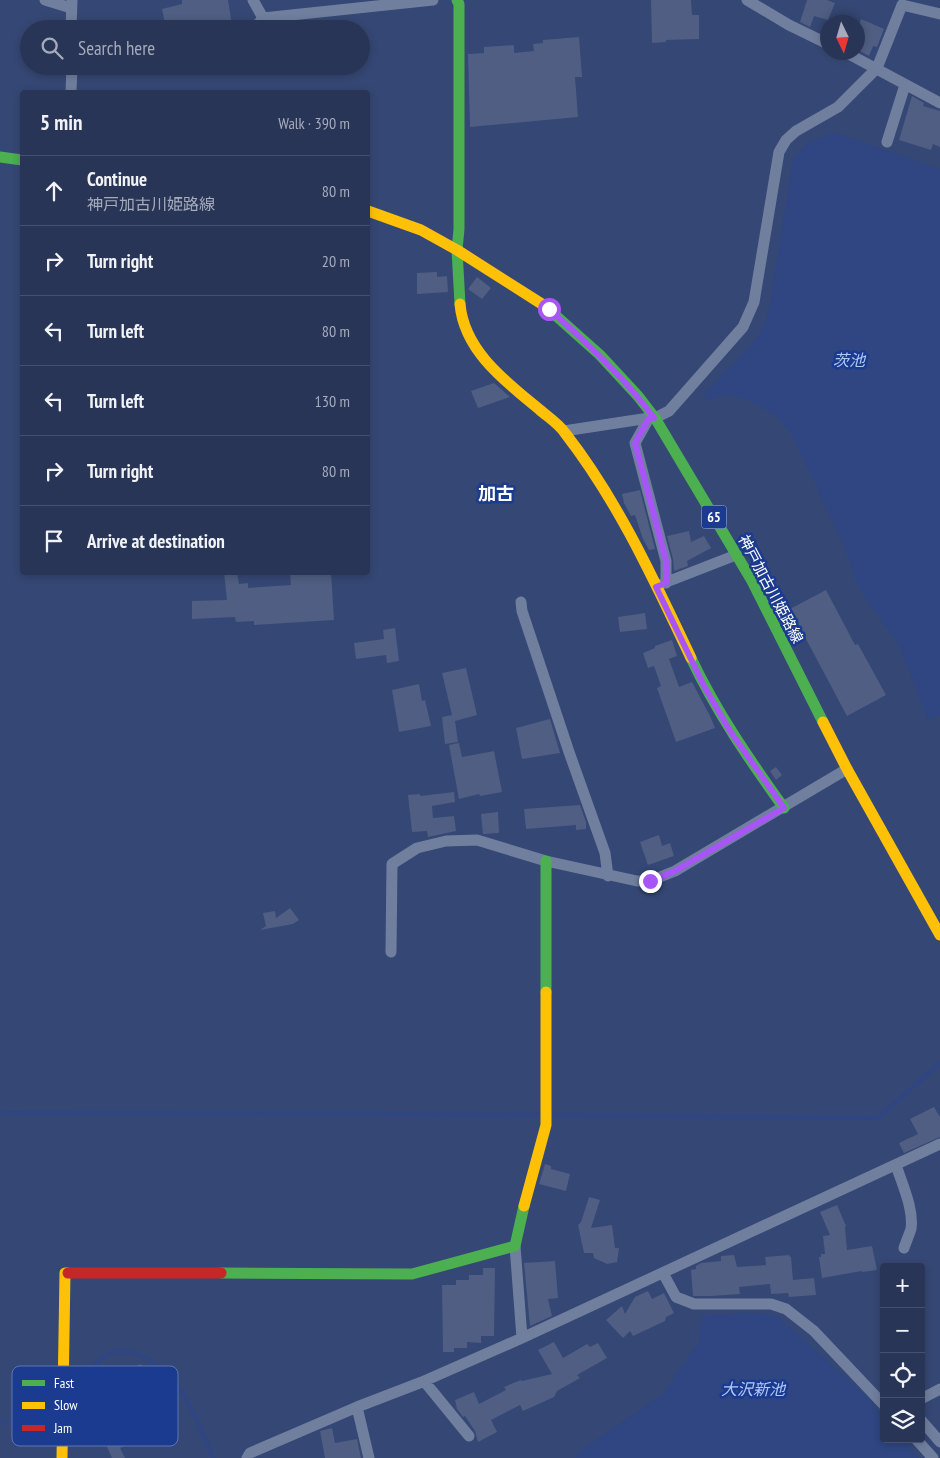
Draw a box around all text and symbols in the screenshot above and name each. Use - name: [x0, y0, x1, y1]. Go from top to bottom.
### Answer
- north arrow: [820, 15, 865, 60]
- search box: [20, 20, 370, 75]
- icon: search: [38, 34, 66, 62]
- text: Search here: [78, 36, 155, 60]
- text: 5 min: [40, 109, 82, 136]
- text: Walk · 390 m: [278, 113, 350, 133]
- text: Continue: [87, 167, 147, 191]
- icon: ahead: [40, 177, 68, 205]
- text: 80 m: [322, 181, 350, 201]
- text: 神戸加古川姫路線: [87, 194, 215, 214]
- icon: right: [40, 247, 68, 275]
- text: Turn right: [87, 249, 153, 273]
- text: 20 m: [322, 251, 350, 271]
- route start: [538, 298, 561, 321]
- icon: left: [40, 317, 68, 345]
- text: Turn left: [87, 319, 144, 343]
- text: 80 m: [322, 321, 350, 341]
- water label: 茨池: [833, 350, 867, 370]
- icon: left: [40, 387, 68, 415]
- text: Turn left: [87, 389, 144, 413]
- text: 130 m: [315, 391, 350, 411]
- icon: right: [40, 457, 68, 485]
- text: Turn right: [87, 459, 153, 483]
- text: 80 m: [322, 461, 350, 481]
- district label: 加古: [478, 482, 514, 505]
- road number: 65: [702, 506, 726, 528]
- icon: arrive: [40, 527, 68, 555]
- text: Arrive at destination: [87, 529, 225, 553]
- street label: 神戸加古川姫路線: [734, 532, 808, 646]
- route end: [639, 870, 662, 893]
- map controls: [880, 1263, 925, 1443]
- button: +: [880, 1263, 925, 1308]
- button: −: [880, 1308, 925, 1353]
- button: locate: [880, 1353, 925, 1398]
- legend: [12, 1366, 178, 1446]
- text: Fast: [54, 1374, 74, 1392]
- water label: 大沢新池: [721, 1379, 787, 1399]
- text: Slow: [54, 1396, 78, 1414]
- button: layers: [880, 1398, 925, 1443]
- text: Jam: [53, 1419, 72, 1437]

